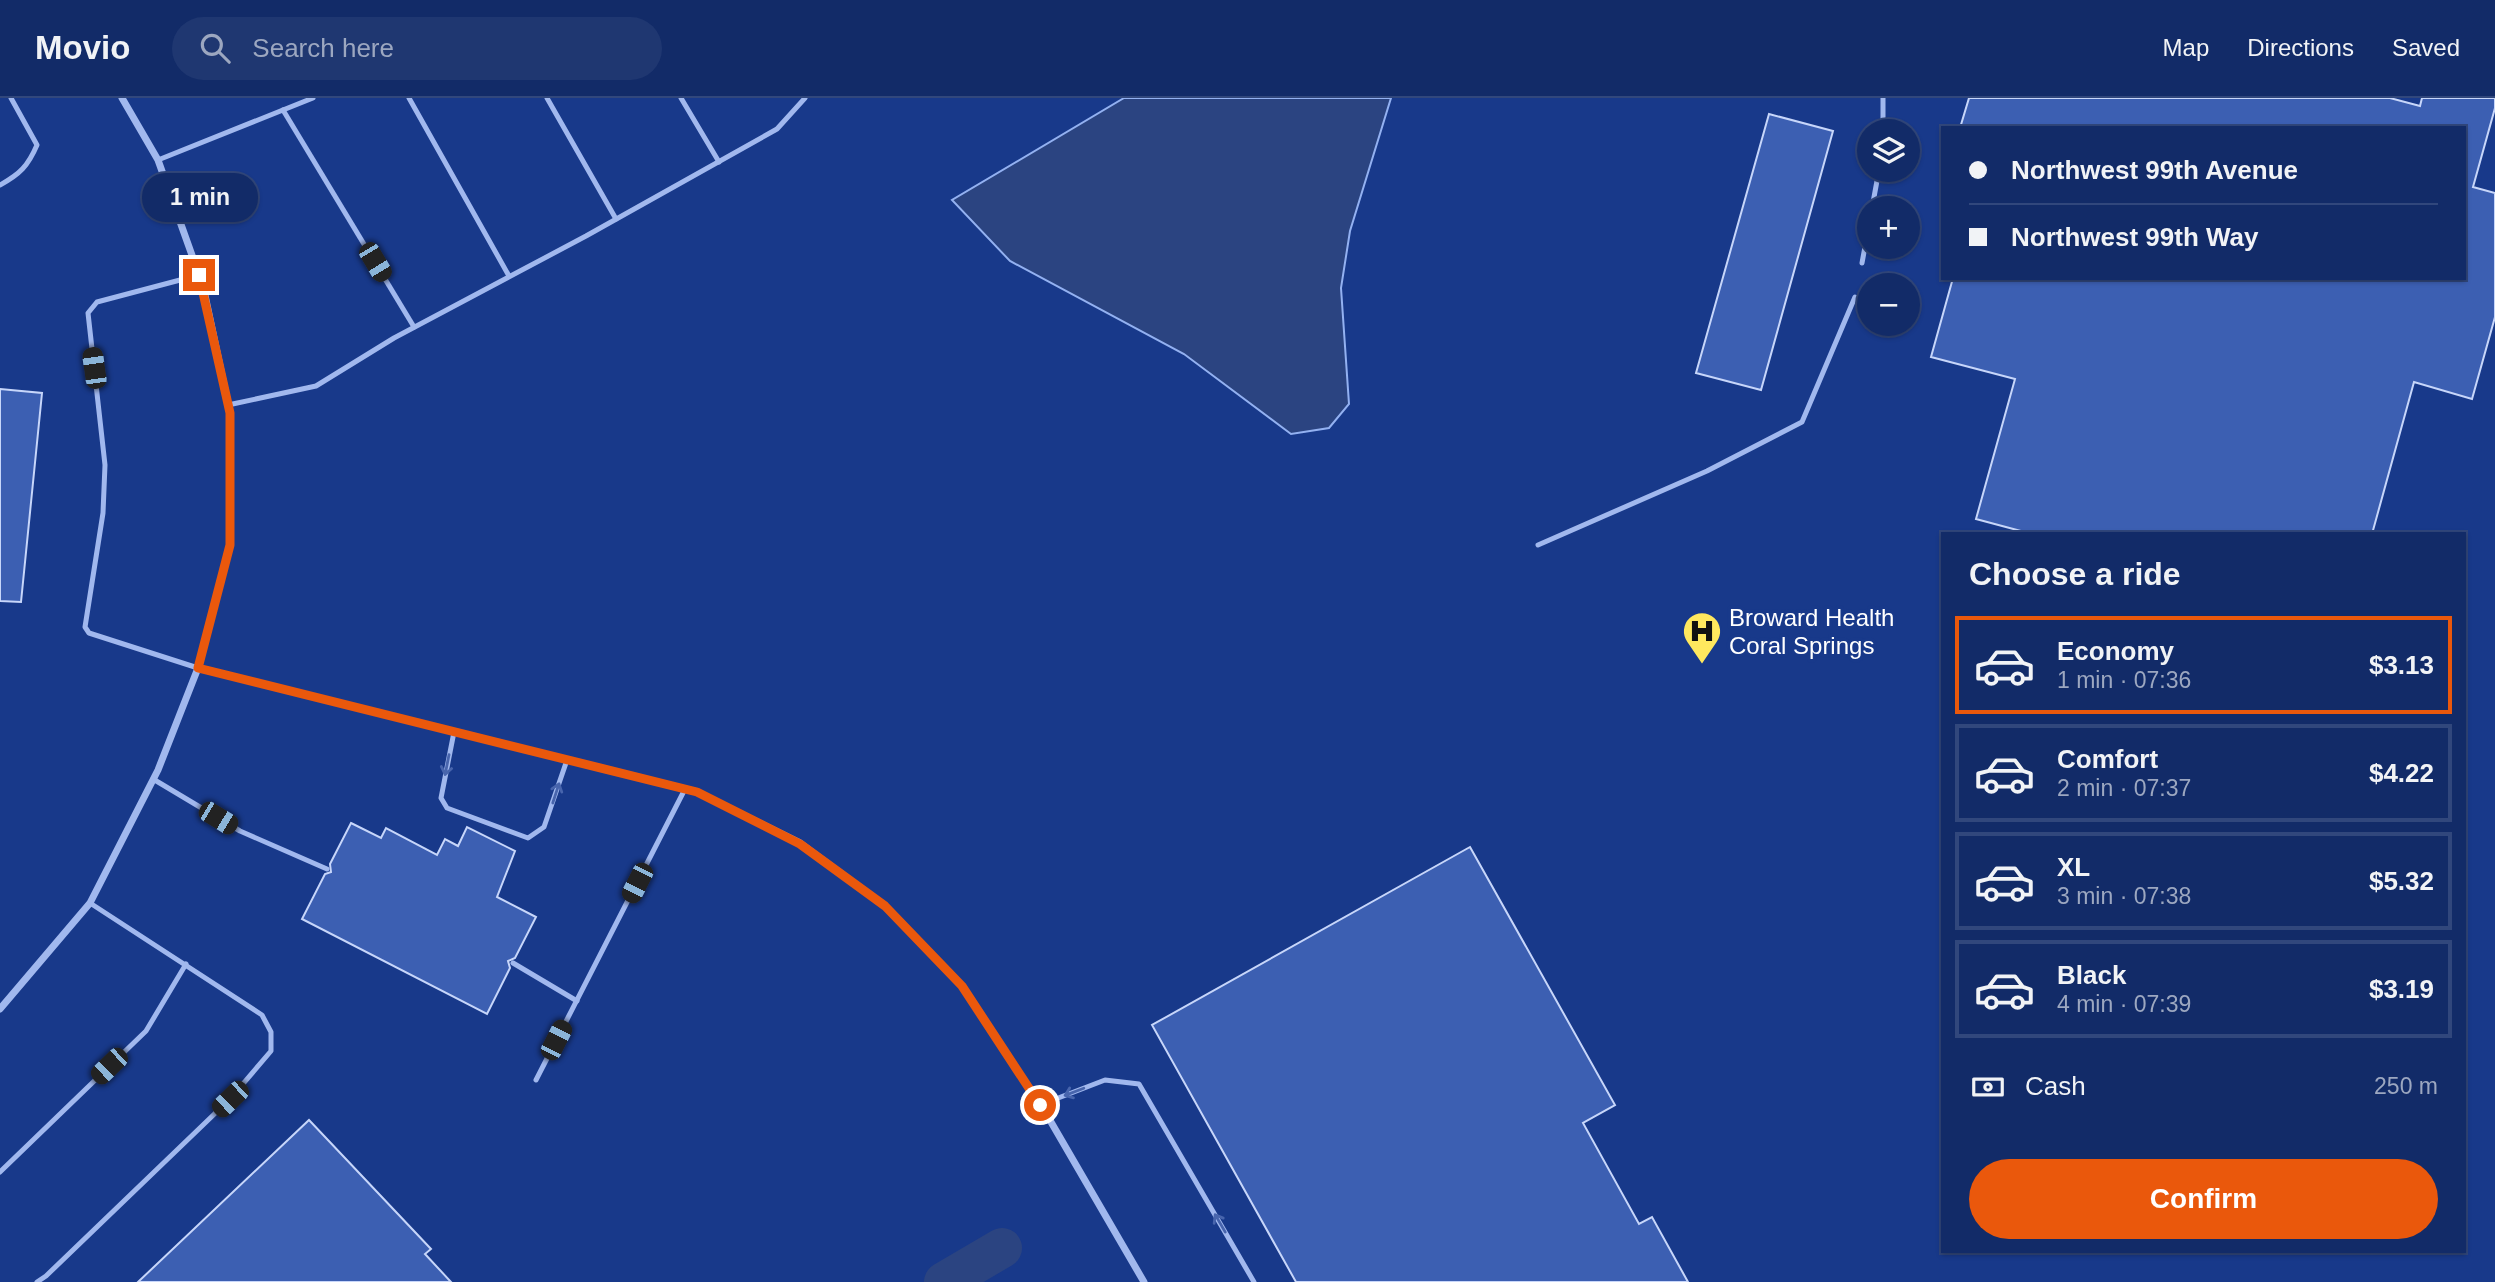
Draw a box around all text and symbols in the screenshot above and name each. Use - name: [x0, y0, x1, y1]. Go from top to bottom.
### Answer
- search box: [172, 17, 662, 80]
- text: Movio: [35, 29, 130, 66]
- icon: search: [196, 29, 234, 67]
- text: Search here: [252, 33, 394, 63]
- text: Map: [2163, 34, 2209, 61]
- text: Directions: [2247, 34, 2354, 61]
- text: Saved: [2392, 34, 2460, 61]
- map controls: [1857, 119, 1920, 336]
- button: layers: [1857, 119, 1920, 182]
- text: Northwest 99th Avenue: [2011, 155, 2298, 185]
- callout: 1 min: [141, 174, 257, 222]
- text: 1 min: [170, 184, 230, 210]
- button: +: [1857, 196, 1920, 259]
- text: Northwest 99th Way: [2011, 222, 2259, 252]
- car: [356, 239, 395, 285]
- route end: [183, 259, 215, 291]
- button: −: [1857, 273, 1920, 336]
- car: [81, 346, 108, 390]
- text: Choose a ride: [1969, 556, 2181, 592]
- place label: Broward Health Coral Springs: [1729, 604, 1894, 659]
- hospital icon: Broward Health Coral Springs: [1681, 610, 1723, 665]
- icon: car: [1973, 634, 2036, 697]
- text: Economy: [2057, 636, 2174, 666]
- text: $3.13: [2369, 650, 2434, 680]
- text: 1 min · 07:36: [2057, 667, 2191, 693]
- icon: car: [1973, 742, 2036, 805]
- text: Comfort: [2057, 744, 2158, 774]
- one-way arrow: [440, 753, 454, 776]
- text: $4.22: [2369, 758, 2434, 788]
- text: 2 min · 07:37: [2057, 775, 2191, 801]
- one-way arrow: [550, 782, 563, 804]
- car: [195, 798, 242, 838]
- icon: car: [1973, 850, 2036, 913]
- text: XL: [2057, 852, 2090, 882]
- car: [619, 860, 656, 906]
- text: $5.32: [2369, 866, 2434, 896]
- text: 3 min · 07:38: [2057, 883, 2191, 909]
- icon: car: [1973, 958, 2036, 1021]
- text: Black: [2057, 960, 2126, 990]
- text: $3.19: [2369, 974, 2434, 1004]
- text: 4 min · 07:39: [2057, 991, 2191, 1017]
- car: [538, 1017, 575, 1063]
- car: [87, 1044, 132, 1088]
- icon: cash: [1969, 1068, 2007, 1106]
- text: Cash: [2025, 1071, 2086, 1101]
- text: 250 m: [2374, 1073, 2438, 1099]
- car: [208, 1077, 253, 1121]
- one-way arrow: [1064, 1087, 1086, 1099]
- route start: [1024, 1089, 1056, 1121]
- button: Confirm: [1969, 1159, 2438, 1239]
- one-way arrow: [1213, 1214, 1227, 1234]

